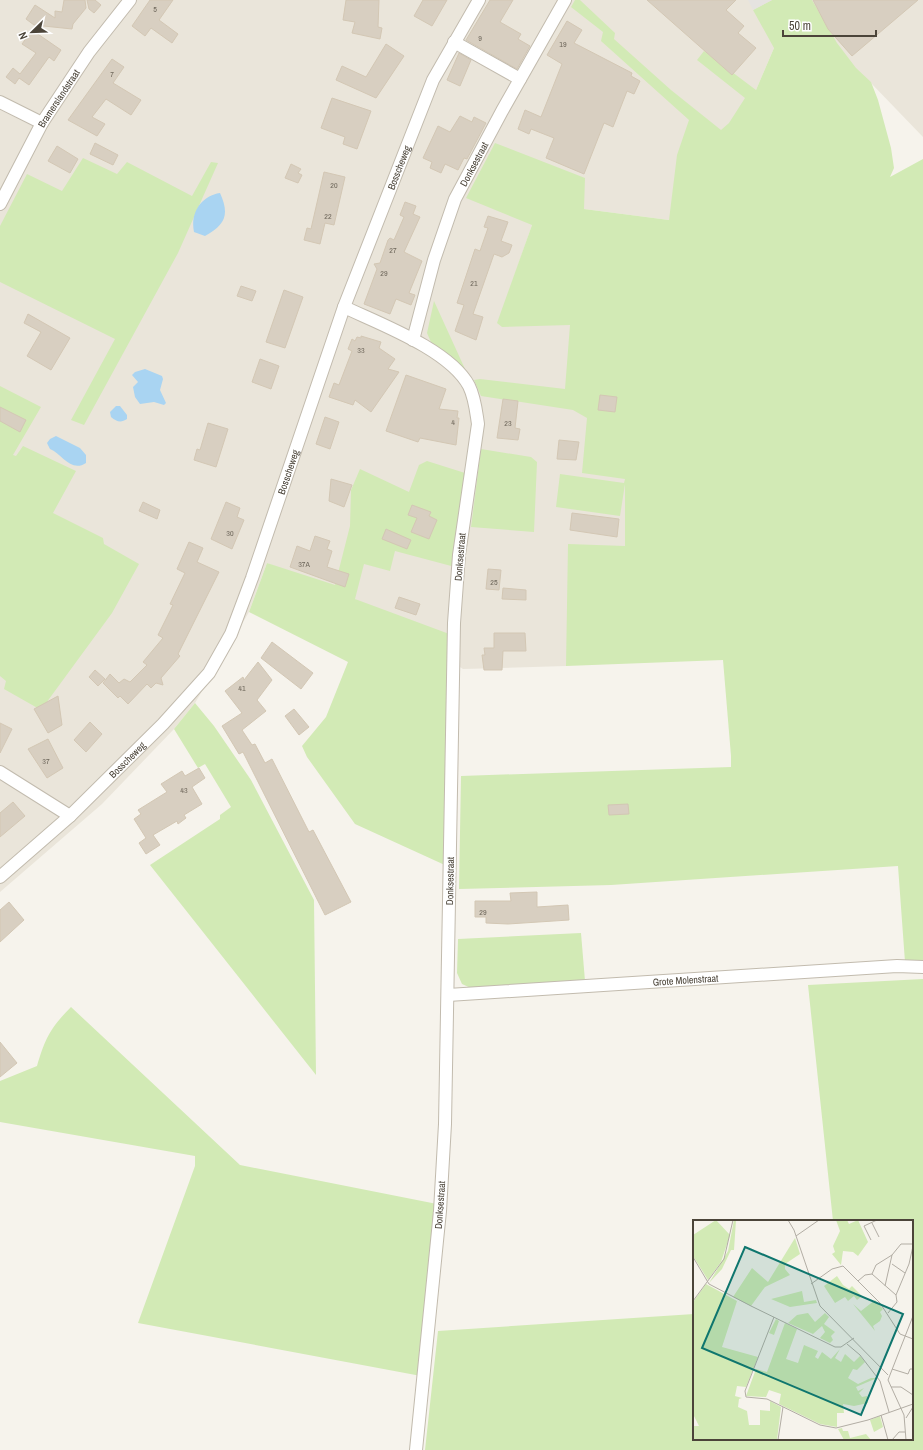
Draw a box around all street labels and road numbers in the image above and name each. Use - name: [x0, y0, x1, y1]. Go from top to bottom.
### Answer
- street label: Bramerslandstraat: [34, 66, 83, 129]
- street label: Donksestraat: [457, 139, 491, 188]
- street label: Bosscheweg: [384, 143, 413, 192]
- street label: Bosscheweg: [274, 447, 302, 496]
- street label: Donksestraat: [451, 532, 469, 582]
- street label: Bosscheweg: [106, 738, 148, 781]
- street label: Donksestraat: [443, 856, 457, 905]
- street label: Grote Molenstraat: [652, 971, 719, 988]
- street label: Donksestraat: [432, 1180, 448, 1230]

